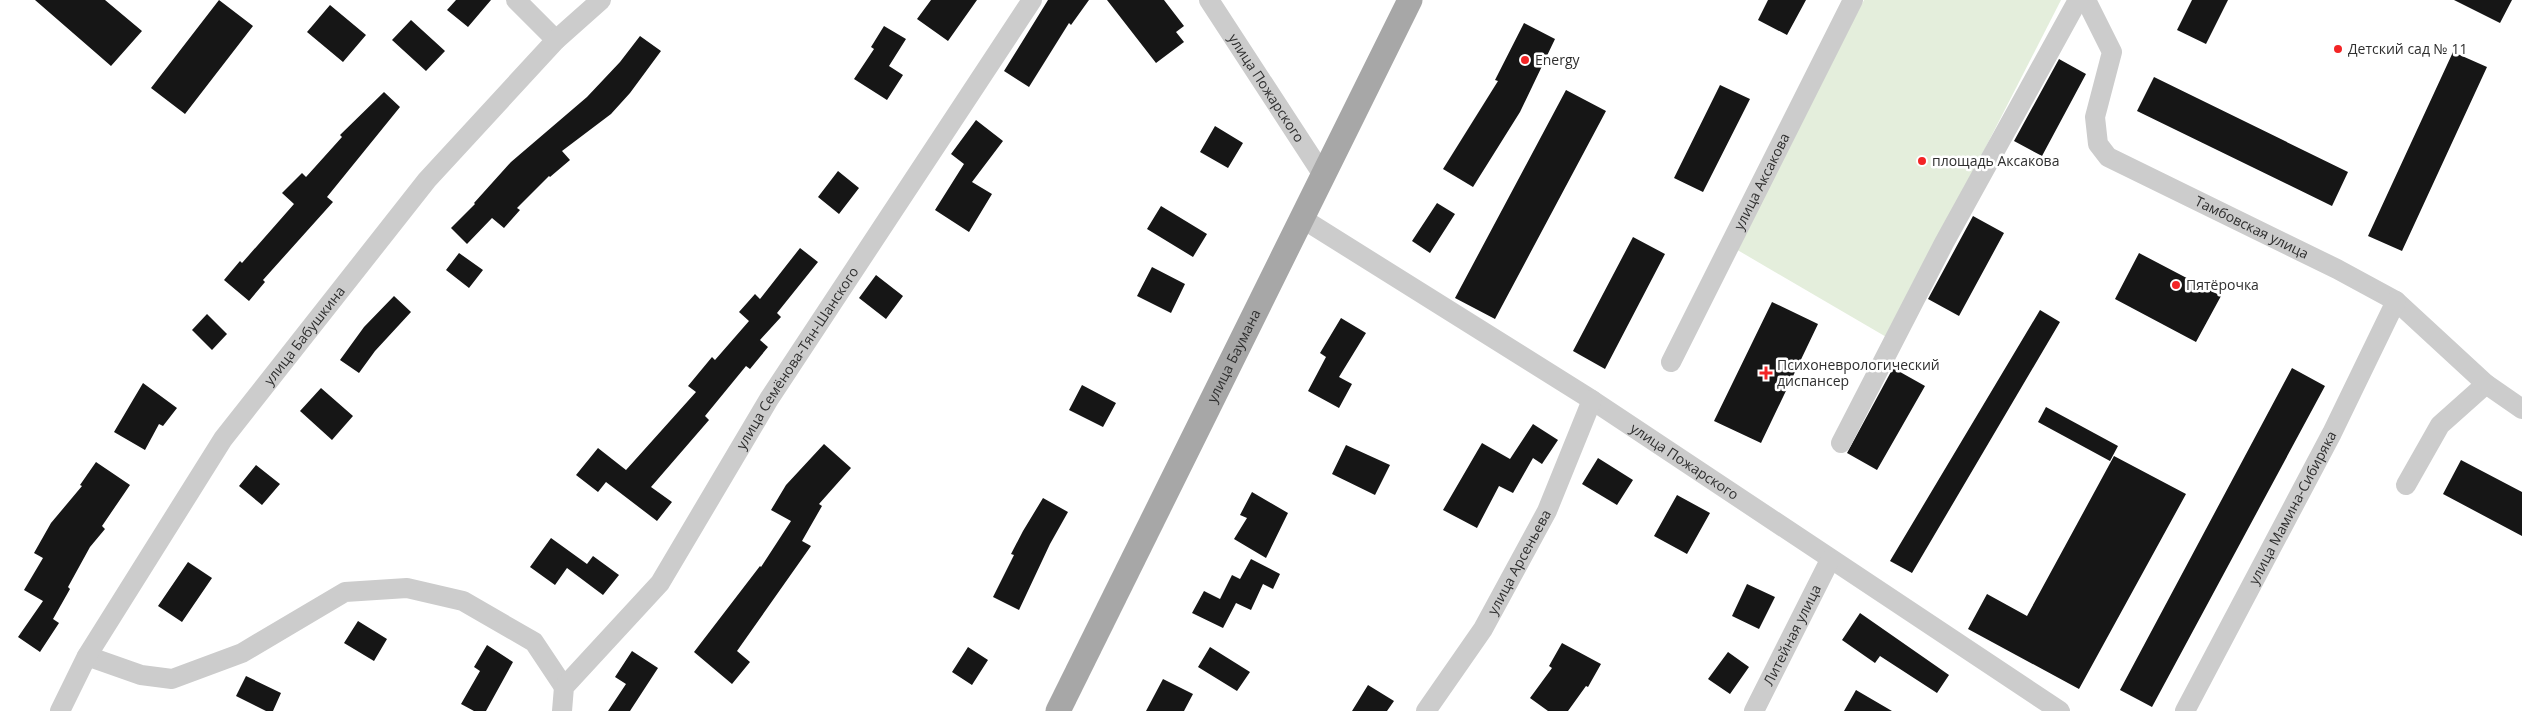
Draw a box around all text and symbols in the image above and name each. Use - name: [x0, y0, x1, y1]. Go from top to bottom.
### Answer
- street label: улица Пожарского: [1224, 30, 1309, 146]
- place label: Детский сад № 11: [2348, 39, 2467, 58]
- marker: Детский сад № 11: [2332, 43, 2344, 55]
- place label: Energy: [1535, 50, 1581, 69]
- marker: Energy: [1519, 54, 1531, 66]
- street label: улица Аксакова: [1729, 130, 1794, 233]
- place label: площадь Аксакова: [1932, 151, 2059, 170]
- marker: площадь Аксакова: [1916, 155, 1928, 167]
- street label: Тамбовская улица: [2192, 191, 2312, 263]
- street label: улица Семёнова-Тян-Шанского: [731, 263, 862, 453]
- place label: Пятёрочка: [2186, 275, 2259, 294]
- marker: Пятёрочка: [2170, 279, 2182, 291]
- street label: улица Бабушкина: [259, 282, 349, 389]
- street label: улица Баумана: [1202, 306, 1264, 406]
- place label: Психоневрологический диспансер: [1777, 355, 1940, 390]
- marker: Психоневрологический диспансер: [1759, 366, 1773, 380]
- street label: улица Пожарского: [1627, 418, 1743, 504]
- street label: улица Мамина-Сибиряка: [2244, 427, 2340, 588]
- street label: улица Арсеньева: [1483, 506, 1555, 618]
- street label: Литейная улица: [1758, 581, 1825, 689]

